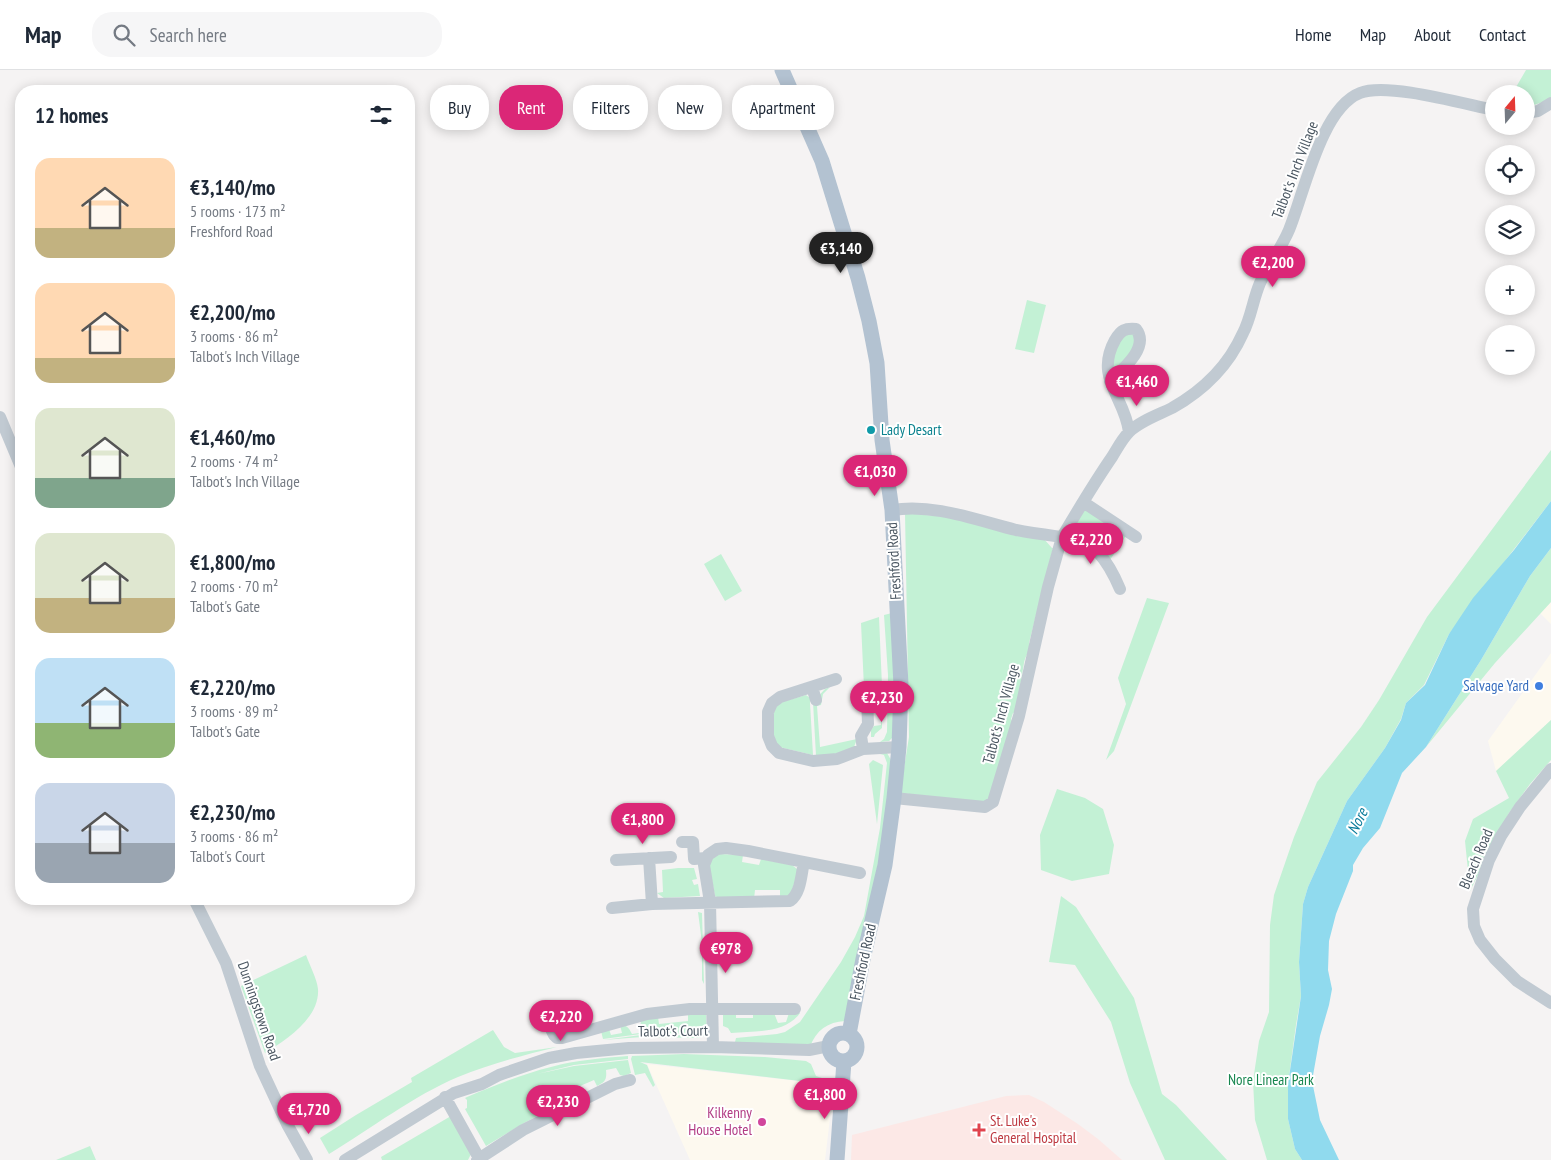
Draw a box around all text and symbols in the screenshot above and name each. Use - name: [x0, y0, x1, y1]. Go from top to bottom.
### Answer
- search box: [92, 12, 442, 57]
- text: Map: [25, 19, 62, 50]
- icon: search: [110, 21, 138, 49]
- text: Search here: [150, 23, 227, 47]
- text: Home: [1295, 23, 1332, 46]
- text: Map: [1360, 23, 1386, 46]
- text: About: [1414, 23, 1451, 46]
- text: Contact: [1479, 23, 1526, 46]
- chip: Buy: [430, 85, 489, 130]
- chip: Rent: [499, 85, 563, 130]
- chip: Filters: [573, 85, 648, 130]
- chip: New: [658, 85, 722, 130]
- chip: Apartment: [732, 85, 834, 130]
- north arrow: [1485, 85, 1535, 135]
- map controls: [1485, 85, 1535, 375]
- icon: filters: [367, 101, 395, 129]
- text: 12 homes: [35, 102, 108, 129]
- street label: Talbot's Inch Village: [1267, 118, 1322, 221]
- button: locate: [1485, 145, 1535, 195]
- text: €3,140/mo: [190, 174, 275, 201]
- icon: home: [75, 178, 135, 238]
- text: 5 rooms · 173 m²: [190, 201, 286, 221]
- button: layers: [1485, 205, 1535, 255]
- text: Freshford Road: [190, 221, 273, 241]
- pin: €3,140: [800, 232, 882, 274]
- text: €3,140: [820, 238, 862, 258]
- pin: €2,200: [1232, 246, 1314, 288]
- text: €2,200: [1252, 252, 1294, 272]
- button: +: [1485, 265, 1535, 315]
- text: €2,200/mo: [190, 299, 275, 326]
- icon: home: [75, 303, 135, 363]
- button: −: [1485, 325, 1535, 375]
- text: 3 rooms · 86 m²: [190, 326, 278, 346]
- text: Talbot's Inch Village: [190, 346, 300, 366]
- pin: €1,460: [1096, 364, 1178, 407]
- text: €1,460: [1116, 371, 1158, 391]
- place label: Lady Desart: [881, 420, 942, 439]
- text: €1,460/mo: [190, 424, 275, 451]
- marker: Lady Desart: [865, 424, 877, 436]
- icon: home: [75, 428, 135, 488]
- text: 2 rooms · 74 m²: [190, 451, 278, 471]
- pin: €1,030: [834, 454, 916, 497]
- text: €1,030: [854, 461, 896, 481]
- text: Talbot's Inch Village: [190, 471, 300, 491]
- street label: Freshford Road: [882, 522, 905, 600]
- pin: €2,220: [1050, 522, 1132, 565]
- text: €2,220: [1070, 529, 1112, 549]
- text: €1,800/mo: [190, 549, 275, 576]
- icon: home: [75, 553, 135, 613]
- text: 2 rooms · 70 m²: [190, 576, 278, 596]
- text: Talbot's Gate: [190, 596, 260, 616]
- street label: Talbot's Inch Village: [978, 662, 1023, 766]
- text: €2,220/mo: [190, 674, 275, 701]
- place label: Salvage Yard: [1463, 676, 1529, 695]
- icon: home: [75, 678, 135, 738]
- pin: €2,230: [841, 680, 923, 723]
- marker: Salvage Yard: [1533, 680, 1545, 692]
- text: €2,230: [861, 687, 903, 707]
- text: 3 rooms · 89 m²: [190, 701, 278, 721]
- text: Talbot's Gate: [190, 721, 260, 741]
- text: €2,230/mo: [190, 799, 275, 826]
- pin: €1,800: [602, 802, 684, 845]
- icon: home: [75, 803, 135, 863]
- water label: Nore: [1342, 803, 1372, 837]
- text: €1,800: [622, 809, 664, 829]
- text: 3 rooms · 86 m²: [190, 826, 278, 846]
- street label: Bleach Road: [1454, 826, 1497, 892]
- text: Talbot's Court: [190, 846, 265, 866]
- street label: Freshford Road: [845, 922, 880, 1002]
- pin: €978: [696, 932, 756, 974]
- text: €978: [711, 938, 741, 958]
- street label: Dunningstown Road: [234, 959, 285, 1063]
- pin: €2,220: [520, 1000, 602, 1042]
- text: €2,220: [540, 1006, 582, 1026]
- street label: Talbot's Court: [638, 1020, 708, 1041]
- park label: Nore Linear Park: [1228, 1070, 1314, 1089]
- pin: €1,800: [784, 1078, 866, 1120]
- pin: €2,230: [517, 1084, 599, 1127]
- text: €1,800: [804, 1084, 846, 1104]
- text: €2,230: [537, 1091, 579, 1111]
- pin: €1,720: [268, 1092, 350, 1135]
- text: €1,720: [288, 1099, 330, 1119]
- place label: Kilkenny House Hotel: [688, 1103, 752, 1139]
- place label: St. Luke's General Hospital: [990, 1111, 1077, 1147]
- marker: Kilkenny House Hotel: [756, 1116, 768, 1128]
- marker: St. Luke's General Hospital: [972, 1123, 986, 1137]

